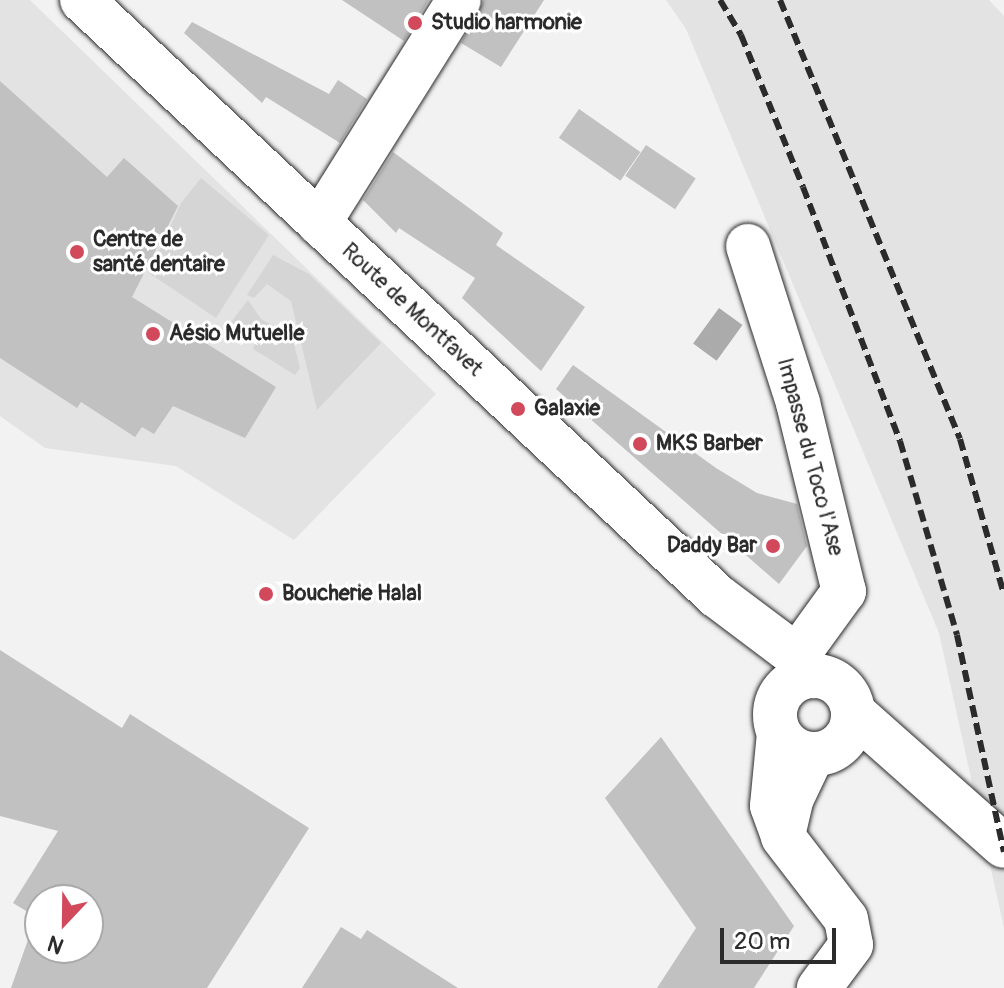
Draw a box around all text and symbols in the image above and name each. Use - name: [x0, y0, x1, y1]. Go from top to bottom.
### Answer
- place label: Studio harmonie: [431, 10, 582, 36]
- marker: Studio harmonie: [406, 14, 424, 32]
- place label: Centre de santé dentaire: [93, 226, 225, 278]
- street label: Route de Montfavet: [336, 238, 488, 382]
- marker: Centre de santé dentaire: [68, 243, 86, 261]
- place label: Aésio Mutuelle: [169, 321, 304, 347]
- marker: Aésio Mutuelle: [144, 325, 162, 343]
- street label: Impasse du Toco l'Ase: [771, 355, 849, 559]
- place label: Galaxie: [534, 396, 600, 422]
- marker: Galaxie: [509, 400, 527, 418]
- place label: MKS Barber: [656, 431, 763, 457]
- marker: MKS Barber: [631, 435, 649, 453]
- place label: Daddy Bar: [667, 533, 757, 559]
- marker: Daddy Bar: [764, 537, 782, 555]
- place label: Boucherie Halal: [282, 581, 422, 607]
- marker: Boucherie Halal: [257, 585, 275, 603]
- north arrow: [24, 884, 104, 964]
- scale bar: [724, 912, 840, 962]
- text: 20 m: [734, 927, 790, 956]
- text: N: [44, 929, 68, 960]

